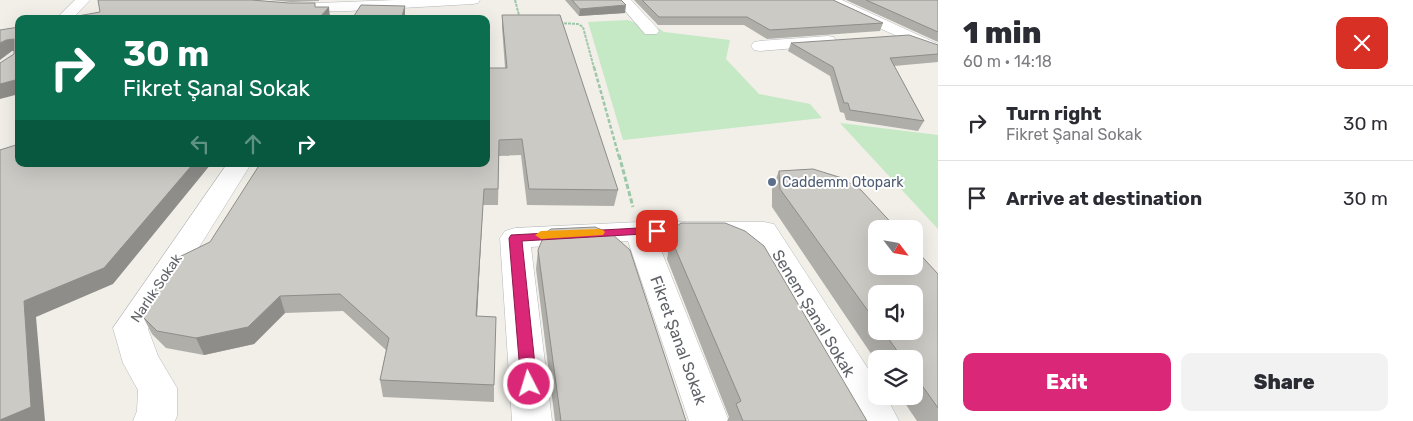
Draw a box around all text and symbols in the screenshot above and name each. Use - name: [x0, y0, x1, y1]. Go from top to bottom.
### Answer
- text: 1 min: [963, 15, 1041, 51]
- button: close: [1336, 17, 1388, 69]
- text: 30 m: [123, 33, 209, 75]
- icon: right: [40, 35, 105, 100]
- text: 60 m · 14:18: [963, 52, 1052, 71]
- text: Fikret Şanal Sokak: [123, 75, 310, 102]
- text: Turn right: [1006, 102, 1101, 125]
- icon: right: [963, 109, 991, 137]
- text: 30 m: [1343, 112, 1388, 135]
- text: Fikret Şanal Sokak: [1006, 125, 1142, 144]
- icon: left: [186, 130, 214, 158]
- icon: ahead: [239, 130, 267, 158]
- icon: right: [292, 130, 320, 158]
- place label: Caddemm Otopark: [782, 174, 904, 191]
- marker: Caddemm Otopark: [766, 176, 778, 188]
- icon: arrive: [963, 184, 991, 212]
- text: Arrive at destination: [1006, 187, 1202, 210]
- text: 30 m: [1343, 187, 1388, 210]
- pin: [636, 210, 678, 252]
- icon: arrive: [643, 217, 671, 245]
- north arrow: [868, 220, 922, 275]
- map controls: [868, 220, 923, 405]
- street label: Senem Şanal Sokak: [768, 246, 859, 381]
- street label: Narlık Sokak: [127, 250, 186, 326]
- street label: Fikret Şanal Sokak: [646, 273, 711, 408]
- button: sound: [868, 285, 923, 340]
- button: layers: [868, 350, 923, 405]
- button: Exit: [963, 353, 1171, 411]
- button: Share: [1181, 353, 1388, 411]
- position arrow: [502, 357, 554, 409]

